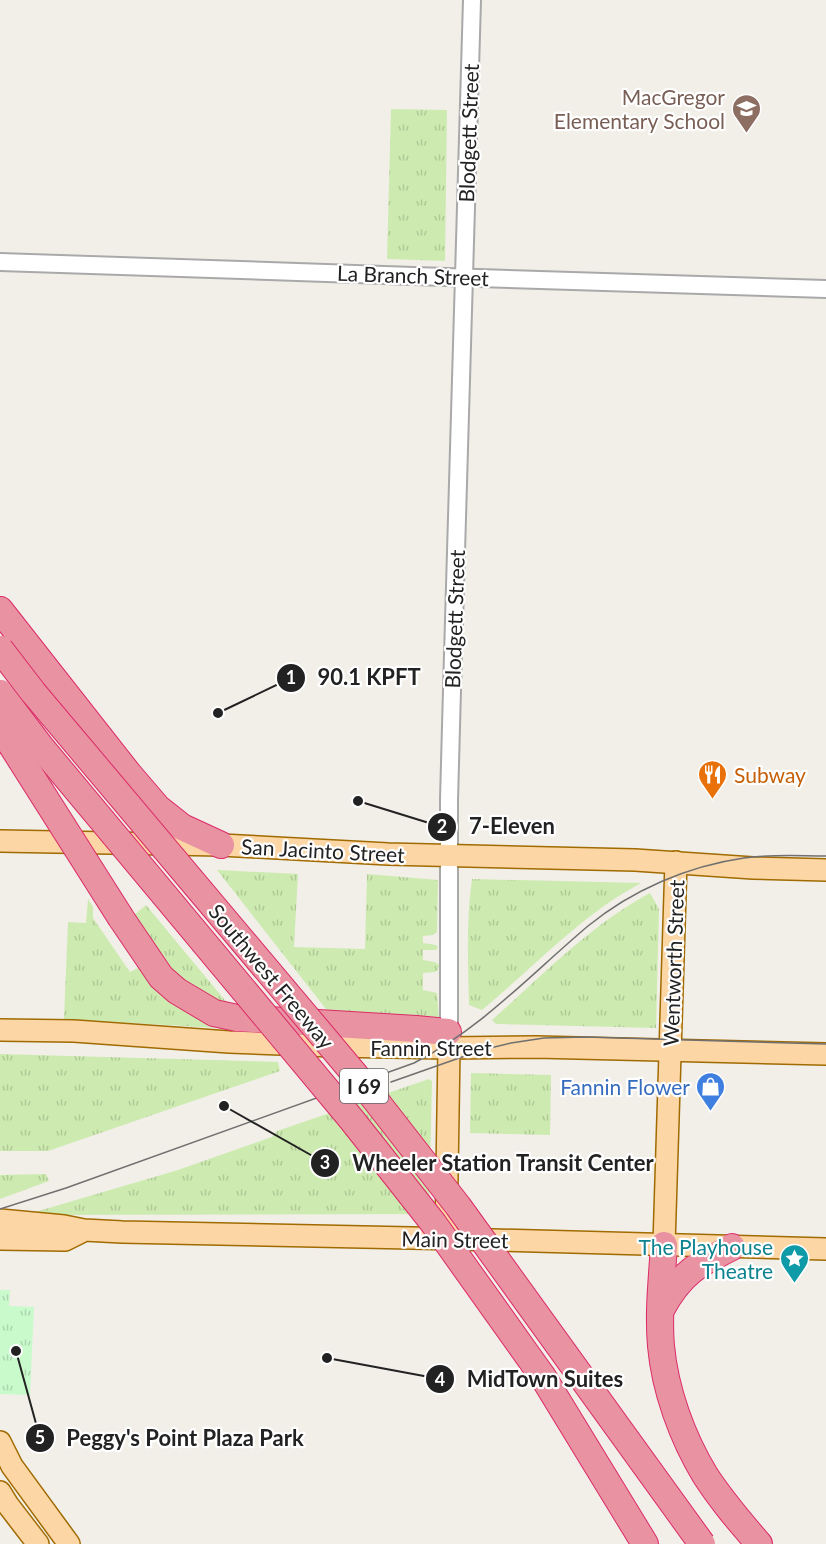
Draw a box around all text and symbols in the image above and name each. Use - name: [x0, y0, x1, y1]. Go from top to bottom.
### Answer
- street label: Blodgett Street: [453, 63, 483, 203]
- place label: MacGregor Elementary School: [554, 84, 725, 133]
- school or university icon: MacGregor Elementary School: [730, 92, 762, 134]
- street label: La Branch Street: [337, 260, 490, 290]
- street label: Blodgett Street: [439, 549, 469, 689]
- callout: 90.1 KPFT: [276, 658, 433, 698]
- text: 90.1 KPFT: [317, 663, 421, 690]
- text: 1: [286, 666, 296, 688]
- restaurant icon: Subway: [697, 758, 729, 800]
- place label: Subway: [734, 762, 806, 787]
- callout: 7-Eleven: [427, 807, 567, 847]
- text: 7-Eleven: [469, 812, 555, 839]
- text: 2: [437, 815, 447, 837]
- street label: San Jacinto Street: [241, 833, 406, 867]
- street label: Wentworth Street: [658, 879, 688, 1047]
- street label: Southwest Freeway: [204, 899, 340, 1054]
- street label: Fannin Street: [370, 1035, 492, 1060]
- road number: I 69: [340, 1069, 388, 1103]
- shop icon: Fannin Flower: [695, 1070, 727, 1112]
- place label: Fannin Flower: [560, 1074, 690, 1099]
- callout: Wheeler Station Transit Center: [310, 1143, 667, 1183]
- text: Wheeler Station Transit Center: [352, 1149, 655, 1176]
- text: 3: [320, 1151, 330, 1173]
- street label: Main Street: [401, 1226, 509, 1252]
- place label: The Playhouse Theatre: [639, 1234, 773, 1283]
- place icon: The Playhouse Theatre: [778, 1242, 810, 1284]
- callout: MidTown Suites: [425, 1359, 635, 1399]
- text: MidTown Suites: [467, 1365, 623, 1392]
- text: 4: [435, 1368, 445, 1390]
- callout: Peggy's Point Plaza Park: [25, 1418, 316, 1458]
- text: Peggy's Point Plaza Park: [66, 1424, 304, 1451]
- text: 5: [35, 1426, 45, 1448]

